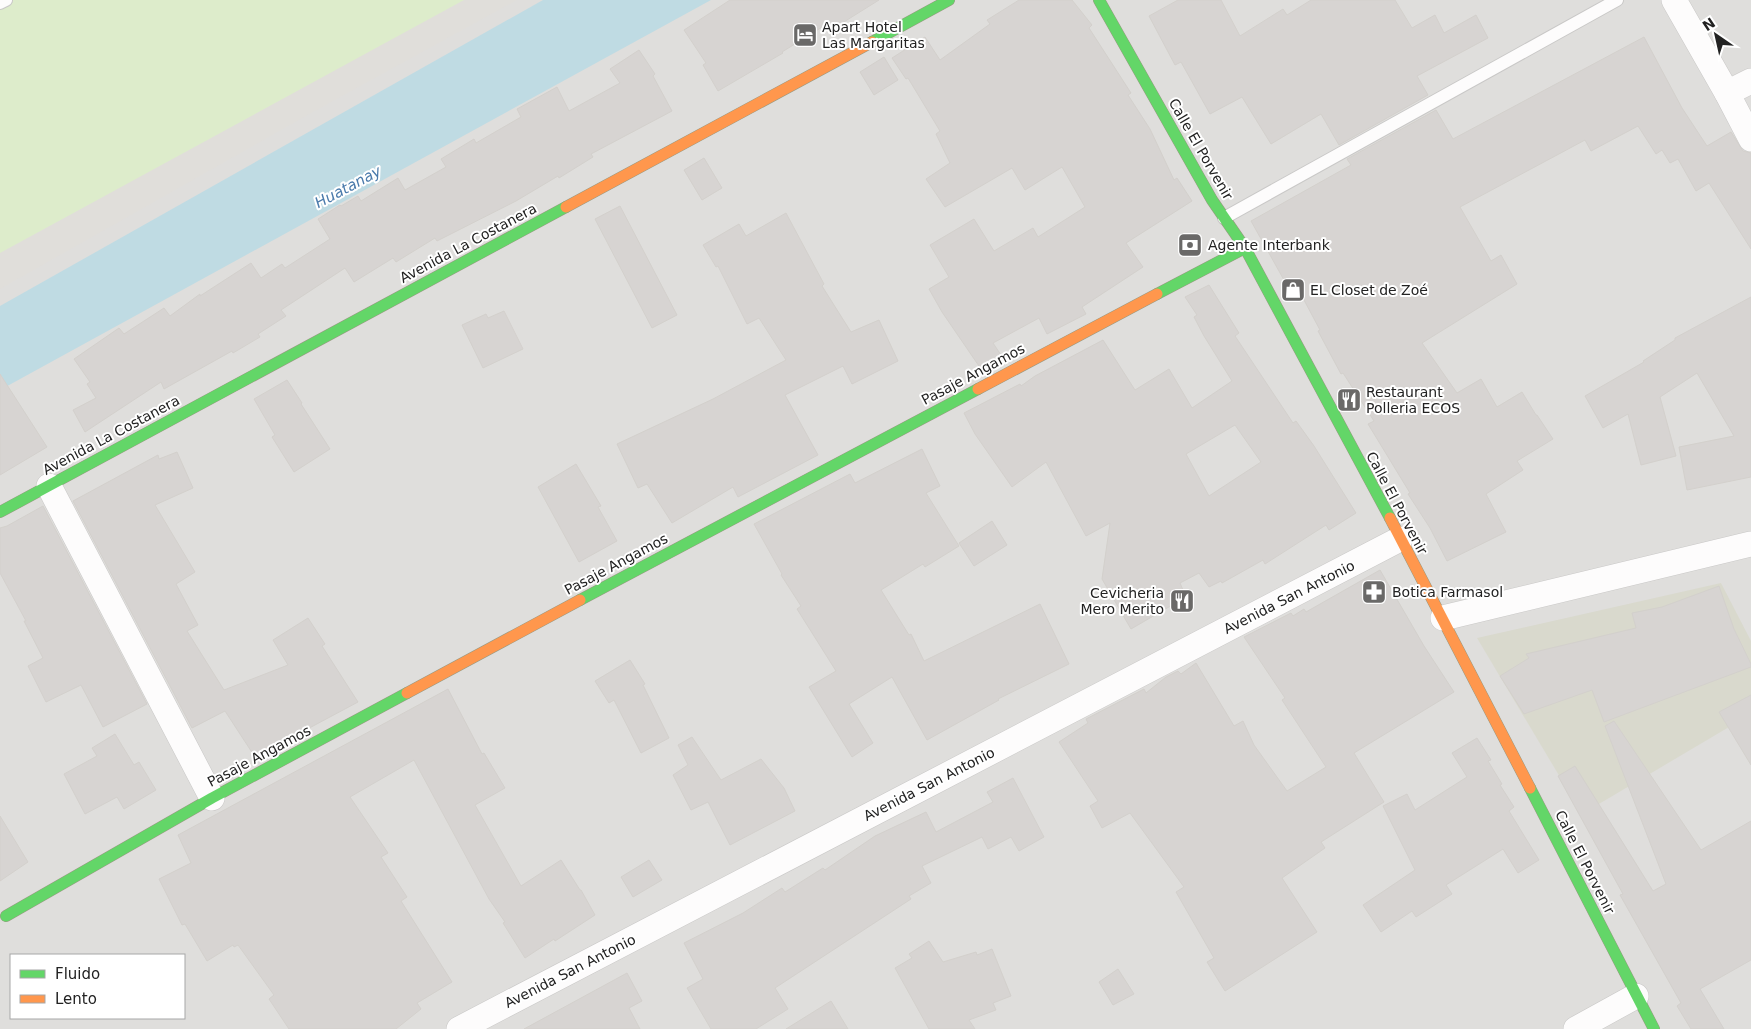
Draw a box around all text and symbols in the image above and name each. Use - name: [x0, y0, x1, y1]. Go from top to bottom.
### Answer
- north arrow: [1691, 10, 1741, 60]
- text: N: [1699, 14, 1718, 34]
- place label: Apart Hotel Las Margaritas: [822, 19, 925, 51]
- hotel icon: Apart Hotel Las Margaritas: [792, 22, 818, 48]
- street label: Calle El Porvenir: [1166, 96, 1237, 203]
- water label: Huatanay: [312, 161, 385, 212]
- street label: Avenida La Costanera: [397, 200, 539, 286]
- bank icon: Agente Interbank: [1177, 232, 1203, 258]
- place label: Agente Interbank: [1208, 237, 1331, 253]
- shop icon: EL Closet de Zoé: [1280, 277, 1306, 303]
- place label: EL Closet de Zoé: [1310, 282, 1428, 298]
- street label: Pasaje Angamos: [919, 340, 1027, 408]
- place label: Restaurant Polleria ECOS: [1366, 384, 1460, 416]
- restaurant icon: Restaurant Polleria ECOS: [1336, 387, 1362, 413]
- street label: Avenida La Costanera: [40, 392, 182, 478]
- street label: Calle El Porvenir: [1363, 449, 1431, 557]
- street label: Pasaje Angamos: [562, 530, 670, 598]
- street label: Avenida San Antonio: [1221, 557, 1357, 637]
- pharmacy icon: Botica Farmasol: [1361, 579, 1387, 605]
- place label: Botica Farmasol: [1392, 584, 1503, 600]
- place label: Cevicheria Mero Merito: [1080, 585, 1164, 617]
- restaurant icon: Cevicheria Mero Merito: [1169, 588, 1195, 614]
- street label: Pasaje Angamos: [205, 722, 313, 790]
- street label: Avenida San Antonio: [861, 744, 997, 824]
- street label: Calle El Porvenir: [1552, 808, 1618, 917]
- street label: Avenida San Antonio: [502, 931, 638, 1011]
- legend: [10, 954, 185, 1019]
- text: Fluido: [55, 965, 100, 983]
- text: Lento: [55, 990, 97, 1008]

